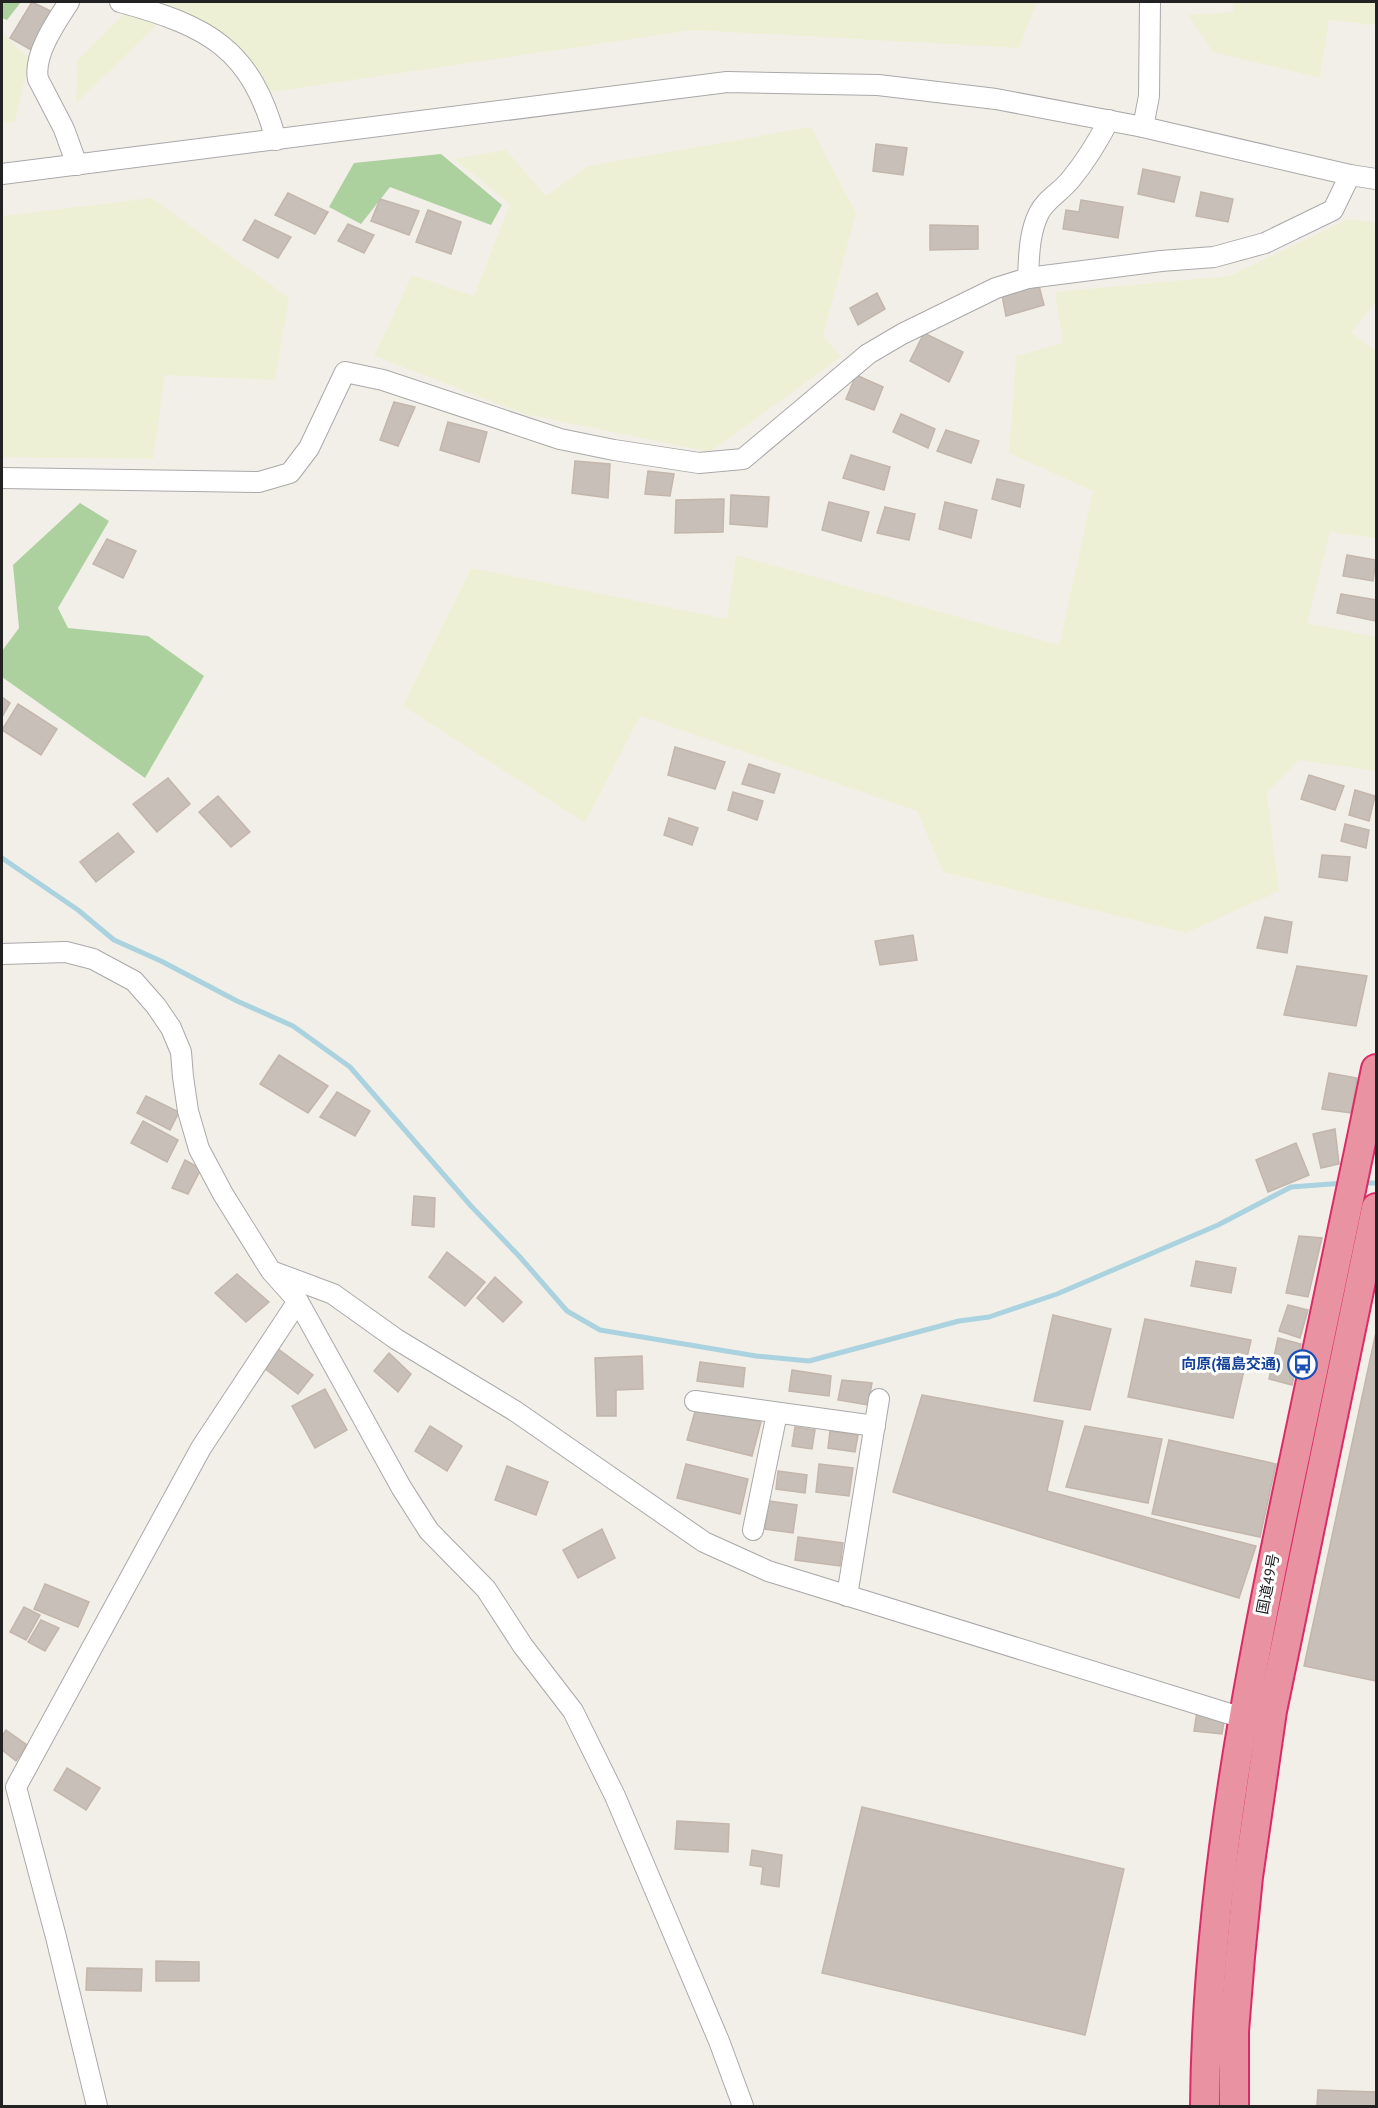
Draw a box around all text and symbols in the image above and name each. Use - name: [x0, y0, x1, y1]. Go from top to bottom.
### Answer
- bus stop icon: 向原(福島交通): [1286, 1348, 1318, 1380]
- place label: 向原(福島交通): [1181, 1354, 1281, 1373]
- street label: 国道49号: [1252, 1552, 1283, 1616]

